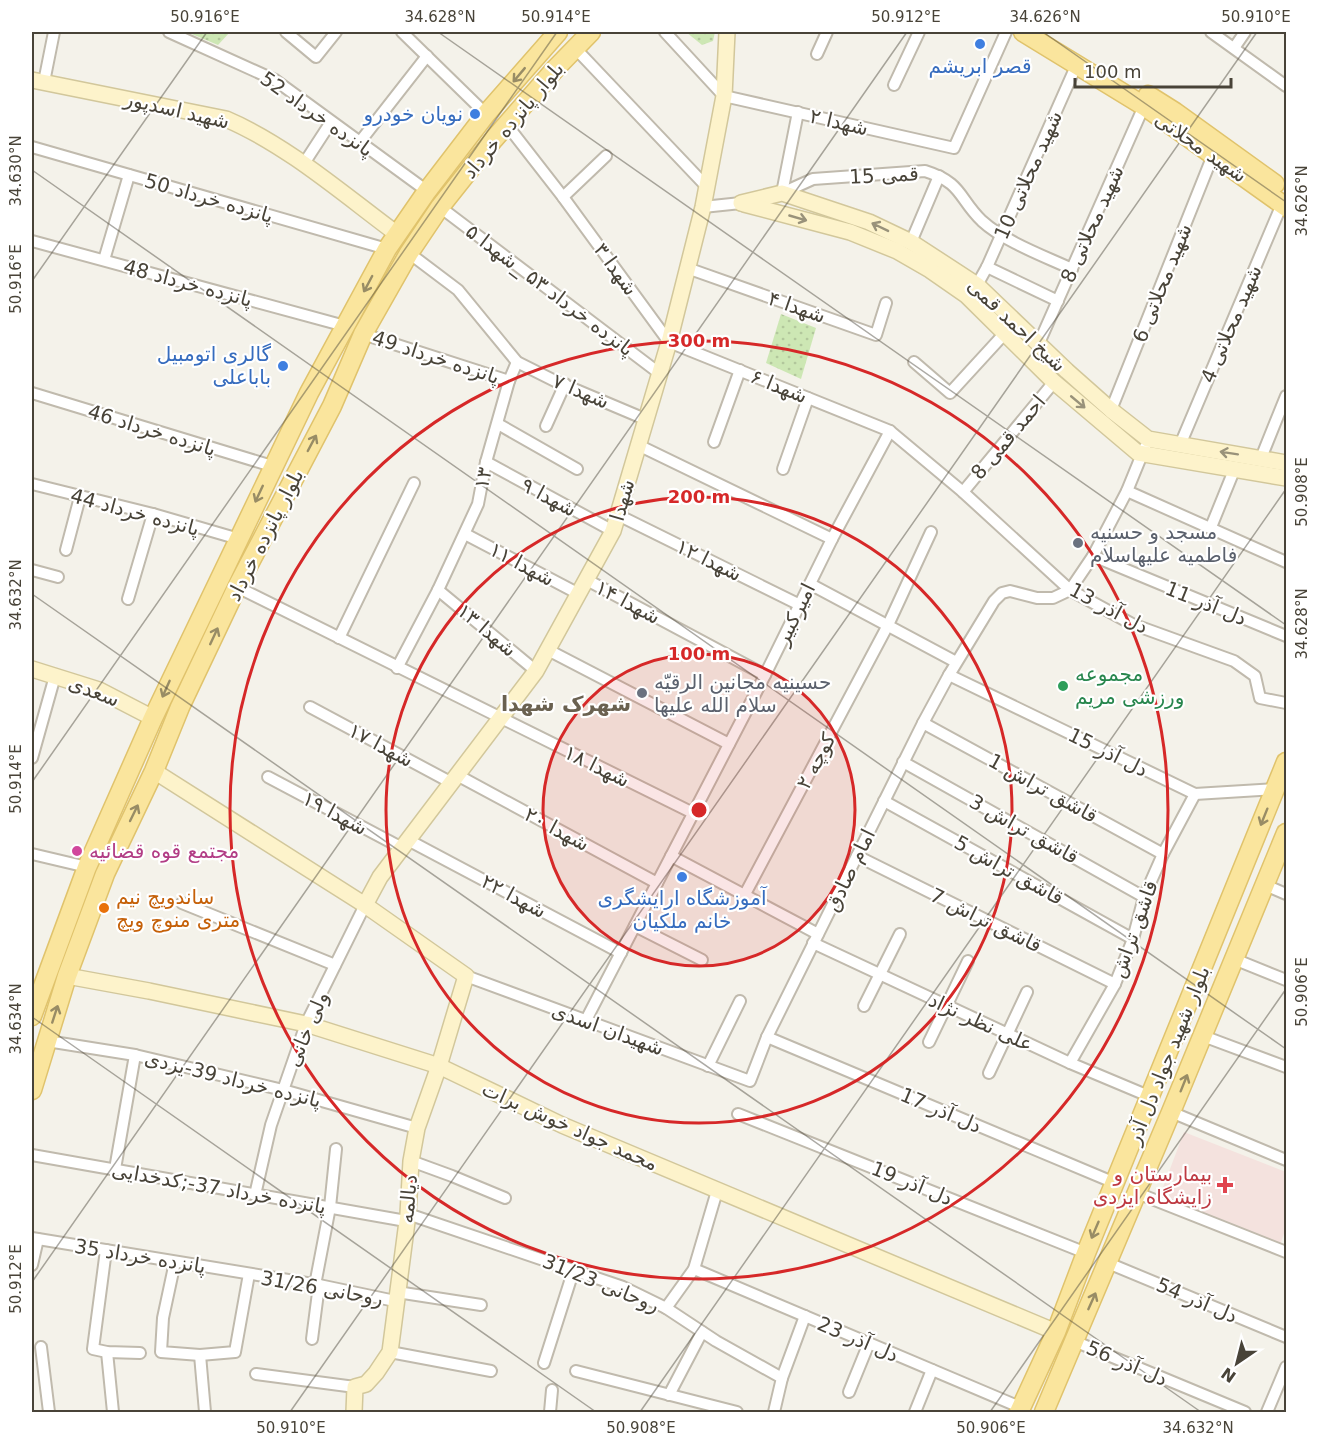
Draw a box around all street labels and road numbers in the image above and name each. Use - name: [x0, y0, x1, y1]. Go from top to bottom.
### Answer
- street label: بلوار پانزده خرداد: [457, 57, 570, 184]
- street label: پانزده خرداد 52: [255, 66, 378, 163]
- street label: شهید اسدپور: [121, 86, 232, 135]
- street label: شهدا ۲: [807, 104, 871, 140]
- street label: شهید محلاتی 10: [989, 107, 1067, 243]
- street label: شهید محلاتی: [1150, 107, 1252, 187]
- street label: قمی 15: [849, 161, 919, 189]
- street label: شهید محلاتی 8: [1055, 162, 1129, 286]
- street label: پانزده خرداد 50: [142, 168, 276, 229]
- street label: پانزده خرداد ۵۳ _شهدا ۵: [461, 219, 639, 362]
- street label: شهید محلاتی 6: [1127, 220, 1197, 346]
- street label: شهدا ۳: [589, 238, 643, 300]
- street label: پانزده خرداد 48: [121, 254, 255, 313]
- street label: شهید محلاتی 4: [1195, 261, 1267, 387]
- street label: شیخ احمد قمی: [963, 273, 1071, 377]
- street label: شهدا ۴: [765, 286, 829, 328]
- street label: پانزده خرداد 49: [369, 325, 503, 390]
- street label: شهدا ۶: [747, 364, 811, 408]
- street label: شهدا ۷: [549, 368, 613, 414]
- street label: احمد قمی 8: [966, 390, 1050, 484]
- street label: پانزده خرداد 46: [85, 399, 219, 462]
- street label: بلوار پانزده خرداد: [221, 465, 309, 605]
- street label: ۱۳: [469, 465, 497, 491]
- street label: شهدا ۹: [517, 473, 581, 521]
- street label: شهدا: [605, 476, 639, 524]
- street label: پانزده خرداد 44: [68, 483, 202, 542]
- street label: شهدا ۱۲: [672, 534, 746, 586]
- street label: شهدا ۱۱: [486, 537, 558, 591]
- street label: شهدا ۱۴: [592, 575, 664, 629]
- street label: دل آذر 11: [1162, 575, 1251, 630]
- street label: دل آذر 13: [1066, 576, 1153, 639]
- street label: امیرکبیر: [769, 579, 820, 650]
- street label: شهدا ۱۳: [453, 598, 521, 662]
- street label: سعدی: [65, 670, 123, 712]
- street label: شهدا ۱۷: [345, 718, 417, 772]
- street label: دل آذر 15: [1064, 722, 1152, 782]
- street label: کوچه ۲: [791, 728, 841, 793]
- street label: شهدا ۱۸: [560, 740, 634, 792]
- street label: قاشق تراش 1: [984, 748, 1102, 828]
- street label: شهدا ۱۹: [299, 786, 371, 840]
- street label: قاشق تراش 3: [965, 789, 1083, 869]
- street label: شهدا ۲۰: [521, 802, 593, 856]
- street label: امام صادق: [820, 825, 880, 915]
- street label: قاشق تراش 5: [950, 830, 1068, 910]
- street label: شهدا ۲۲: [478, 869, 550, 923]
- street label: قاشق تراش: [1105, 877, 1163, 981]
- street label: قاشق تراش 7: [926, 883, 1046, 957]
- street label: بلوار شهید جواد دل آذر: [1120, 962, 1215, 1149]
- street label: علی نظر نژاد: [925, 987, 1037, 1057]
- street label: ولی خانی: [280, 988, 334, 1070]
- street label: شهیدان اسدی: [549, 998, 667, 1060]
- street label: پانزده خرداد 39-یزدی: [142, 1045, 324, 1114]
- street label: محمد جواد خوش برات: [478, 1076, 662, 1176]
- street label: دل آذر 17: [897, 1081, 986, 1138]
- street label: دل آذر 19: [868, 1155, 957, 1210]
- street label: پانزده خرداد 37-;کدخدایی: [110, 1157, 328, 1220]
- street label: دیالمه: [394, 1174, 422, 1224]
- street label: پانزده خرداد 35: [72, 1234, 207, 1279]
- street label: روحانی 31/23: [539, 1249, 663, 1317]
- street label: روحانی 31/26: [259, 1265, 385, 1311]
- street label: دل آذر 54: [1153, 1271, 1242, 1328]
- street label: دل آذر 23: [814, 1310, 903, 1367]
- street label: دل آذر 56: [1083, 1334, 1172, 1391]

